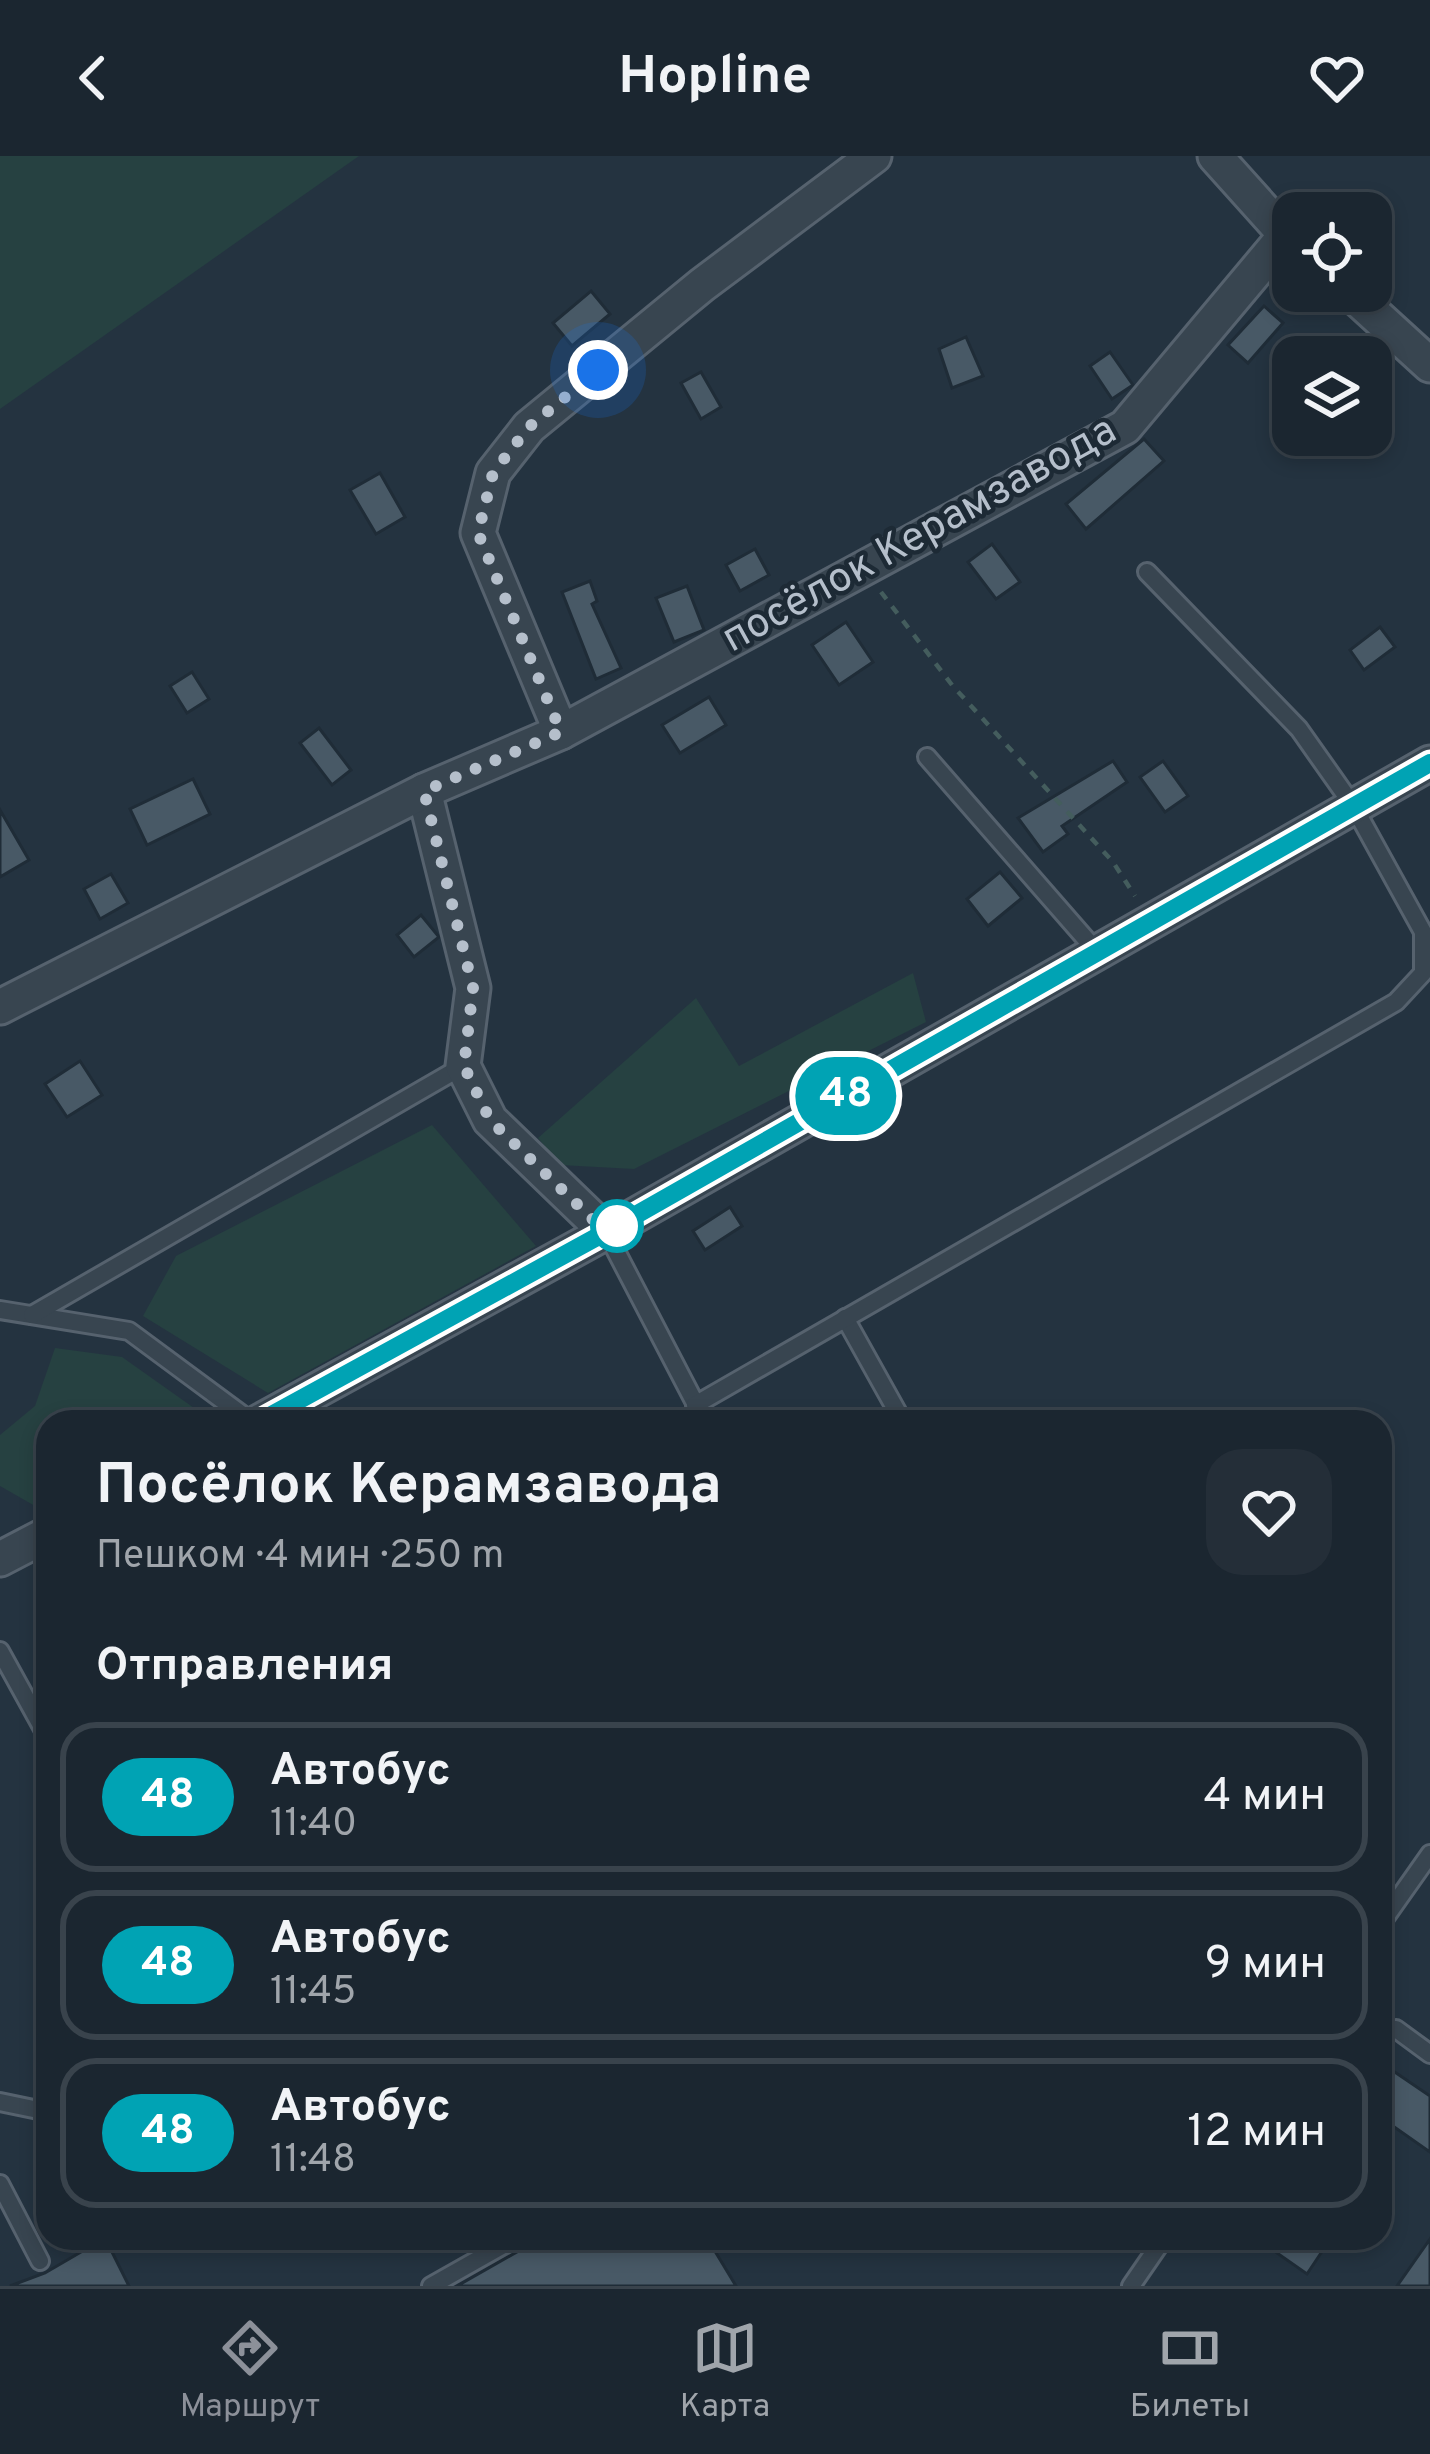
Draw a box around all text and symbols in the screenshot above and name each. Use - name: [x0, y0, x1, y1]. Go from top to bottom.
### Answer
- text: Hopline: [618, 44, 812, 113]
- icon: back: [60, 45, 126, 111]
- icon: heart: [1304, 45, 1370, 111]
- map controls: [1272, 192, 1392, 456]
- button: locate: [1272, 192, 1392, 312]
- button: layers: [1272, 336, 1392, 456]
- your location: [568, 340, 628, 400]
- street label: посёлок Керамзавода: [713, 405, 1127, 667]
- line badge: 48: [792, 1057, 900, 1135]
- text: 48: [819, 1069, 873, 1122]
- unlabelled marker: [592, 1201, 642, 1251]
- button: heart: [1206, 1449, 1332, 1575]
- text: Посёлок Керамзавода: [96, 1452, 721, 1524]
- text: Пешком · 4 мин · 250 m: [96, 1533, 504, 1582]
- text: Отправления: [96, 1639, 393, 1696]
- text: Автобус: [270, 1744, 451, 1801]
- text: 4 мин: [1204, 1769, 1326, 1826]
- text: 48: [141, 1770, 195, 1823]
- text: 11:40: [270, 1801, 357, 1850]
- text: Автобус: [270, 1912, 451, 1969]
- text: 9 мин: [1205, 1937, 1326, 1994]
- text: 48: [141, 1938, 195, 1991]
- text: 11:45: [270, 1969, 356, 2018]
- text: Автобус: [270, 2080, 451, 2137]
- text: 12 мин: [1187, 2105, 1326, 2162]
- text: 48: [141, 2106, 195, 2159]
- text: 11:48: [270, 2137, 356, 2186]
- tab: Маршрут: [180, 2315, 320, 2429]
- tab: Карта: [680, 2315, 770, 2429]
- tab: Билеты: [1130, 2315, 1250, 2429]

